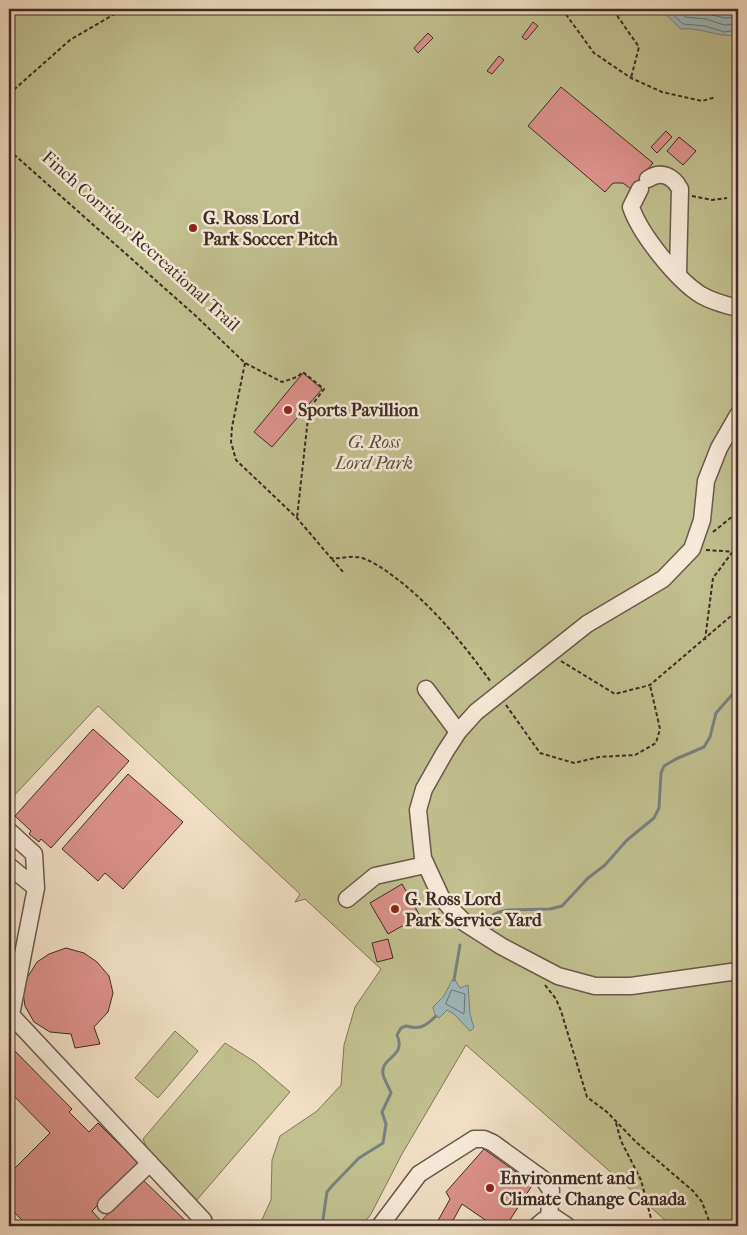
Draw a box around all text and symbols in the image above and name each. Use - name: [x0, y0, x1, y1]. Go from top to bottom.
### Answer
- street label: Finch Corridor Recreational Trail: [37, 147, 244, 336]
- place label: G. Ross Lord Park Soccer Pitch: [203, 208, 339, 250]
- marker: G. Ross Lord Park Soccer Pitch: [187, 222, 199, 234]
- place label: Sports Pavillion: [298, 400, 419, 421]
- marker: Sports Pavillion: [282, 404, 294, 416]
- park label: G. Ross Lord Park: [333, 432, 413, 474]
- place label: G. Ross Lord Park Service Yard: [405, 889, 543, 931]
- marker: G. Ross Lord Park Service Yard: [389, 903, 401, 915]
- place label: Environment and Climate Change Canada: [500, 1168, 686, 1210]
- marker: Environment and Climate Change Canada: [484, 1182, 496, 1194]

